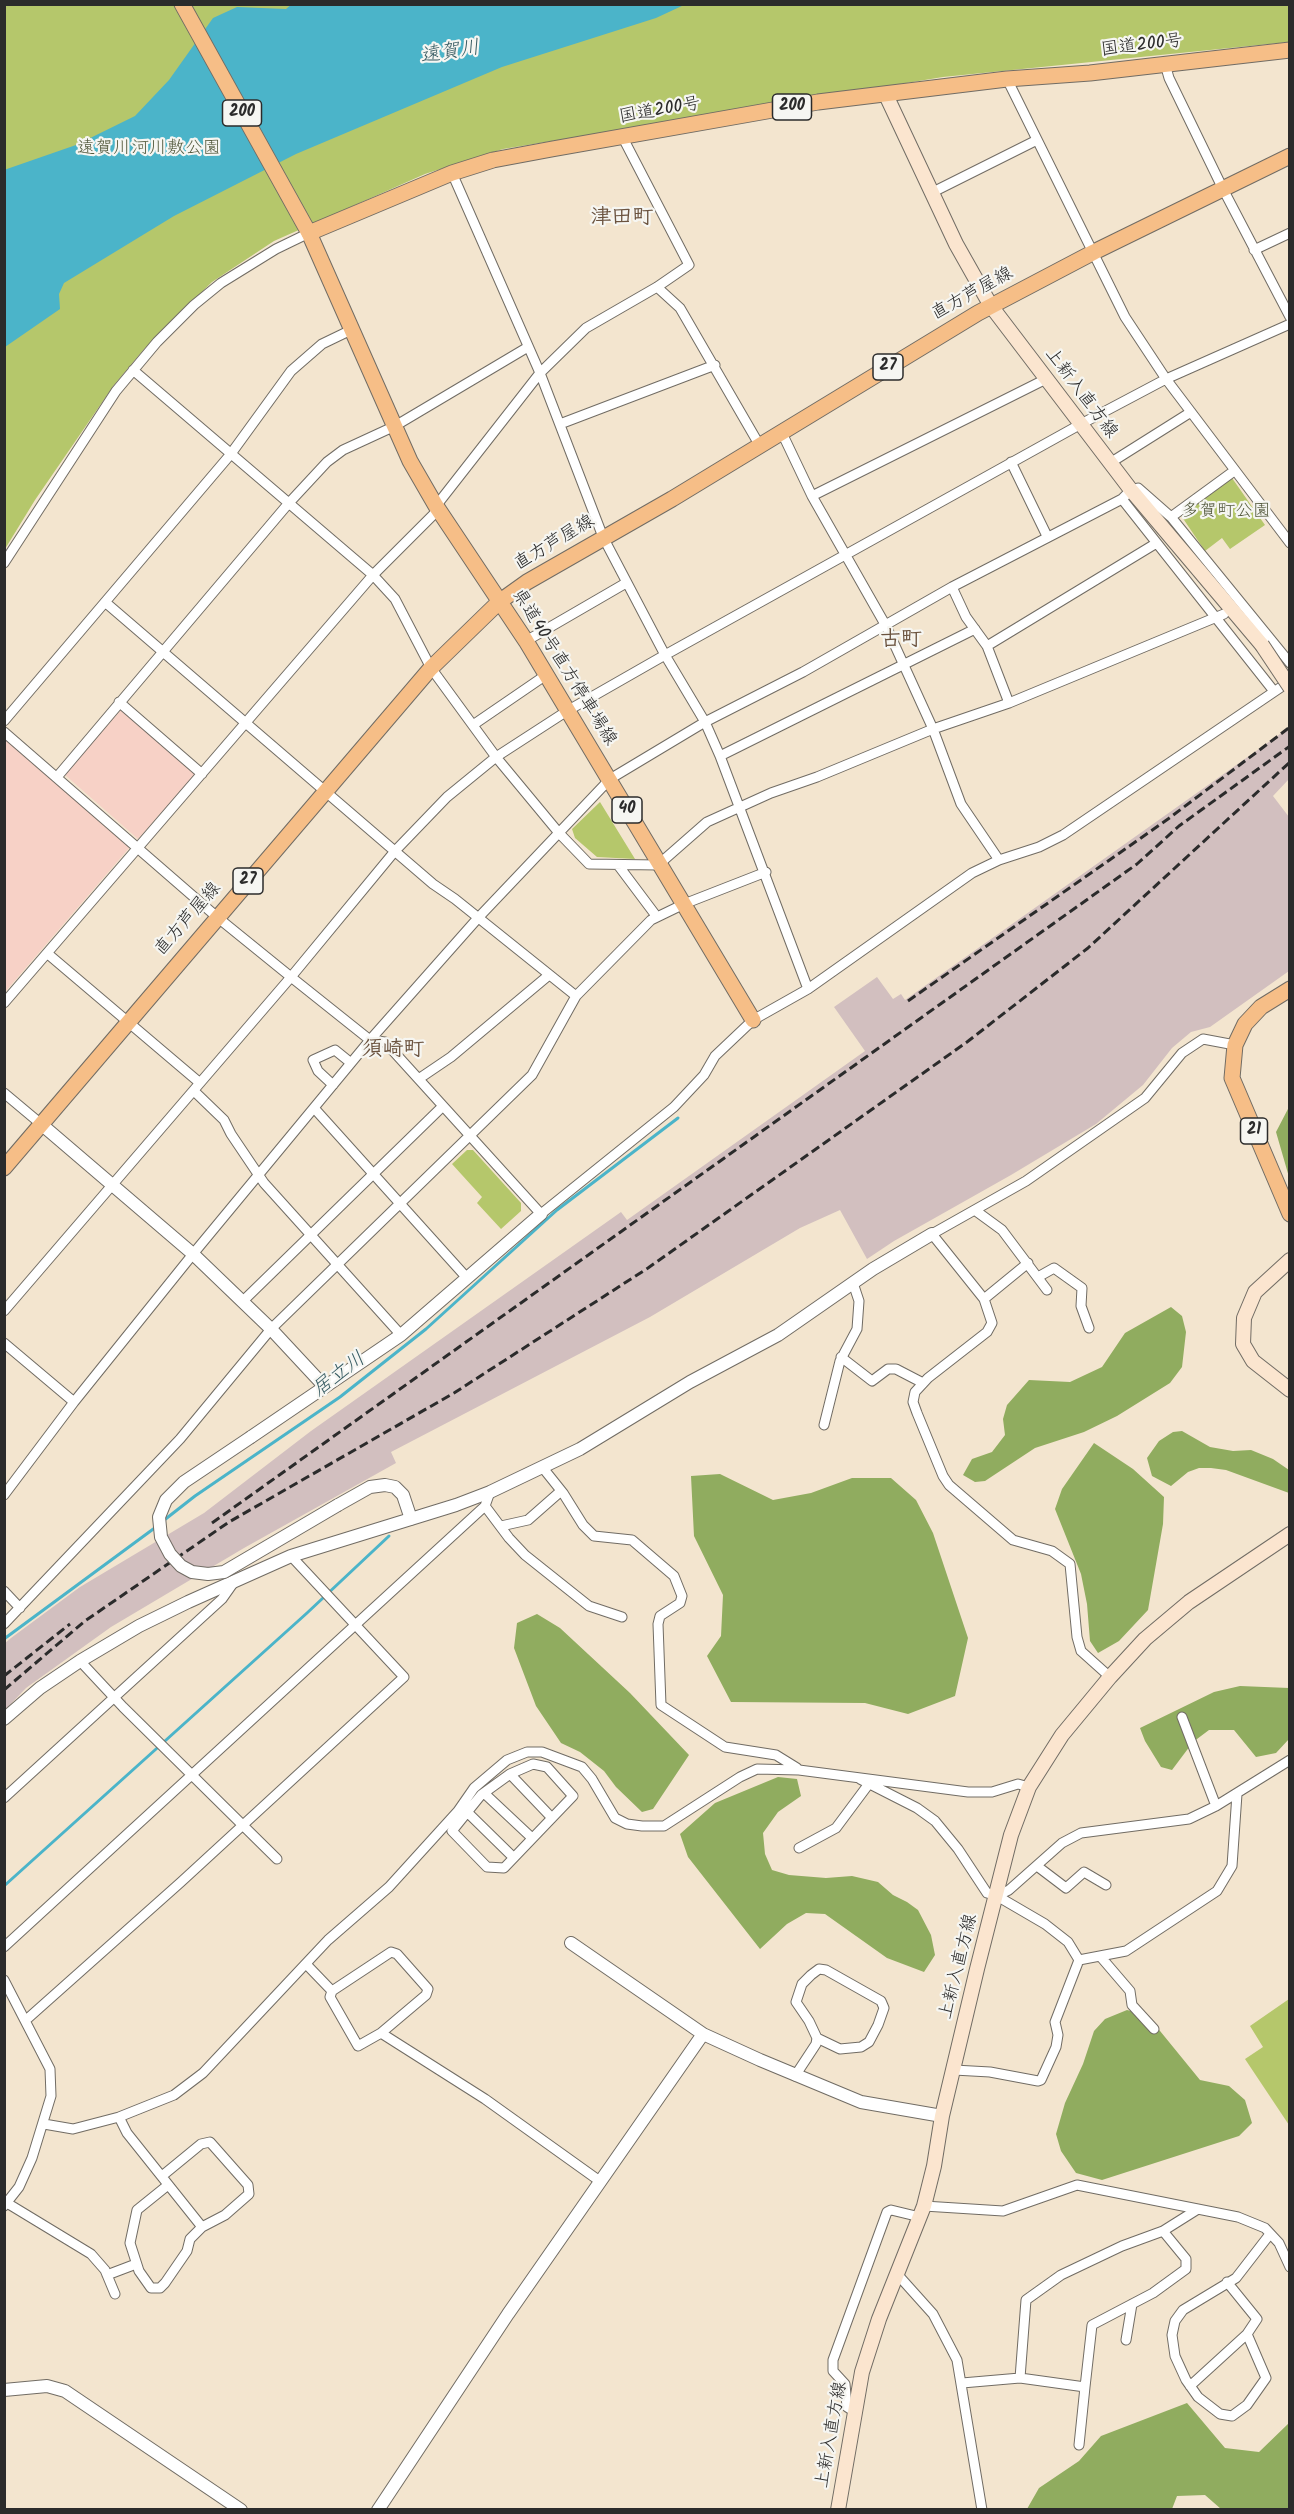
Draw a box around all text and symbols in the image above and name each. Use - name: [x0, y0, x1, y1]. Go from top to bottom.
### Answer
- street label: 国道200号: [1100, 31, 1184, 63]
- water label: 遠賀川: [418, 37, 482, 71]
- street label: 国道200号: [618, 94, 702, 130]
- road number: 200: [772, 94, 812, 120]
- road number: 200: [222, 100, 262, 126]
- park label: 遠賀川河川敷公園: [77, 139, 221, 161]
- district label: 津田町: [591, 206, 653, 232]
- street label: 直方芦屋線: [928, 264, 1018, 326]
- street label: 上新入直方線: [1039, 344, 1121, 444]
- road number: 27: [873, 354, 903, 380]
- park label: 多賀町公園: [1181, 502, 1271, 524]
- street label: 直方芦屋線: [511, 512, 599, 576]
- street label: 県道40号直方停車場線: [506, 586, 620, 750]
- district label: 古町: [880, 628, 922, 654]
- road number: 40: [612, 797, 642, 823]
- road number: 27: [233, 868, 263, 894]
- street label: 直方芦屋線: [151, 879, 227, 961]
- district label: 須崎町: [362, 1038, 424, 1064]
- road number: 21: [1240, 1118, 1268, 1144]
- water label: 居立川: [309, 1348, 371, 1404]
- street label: 上新入直方線: [936, 1912, 984, 2022]
- street label: 上新入直方線: [813, 2380, 853, 2490]

